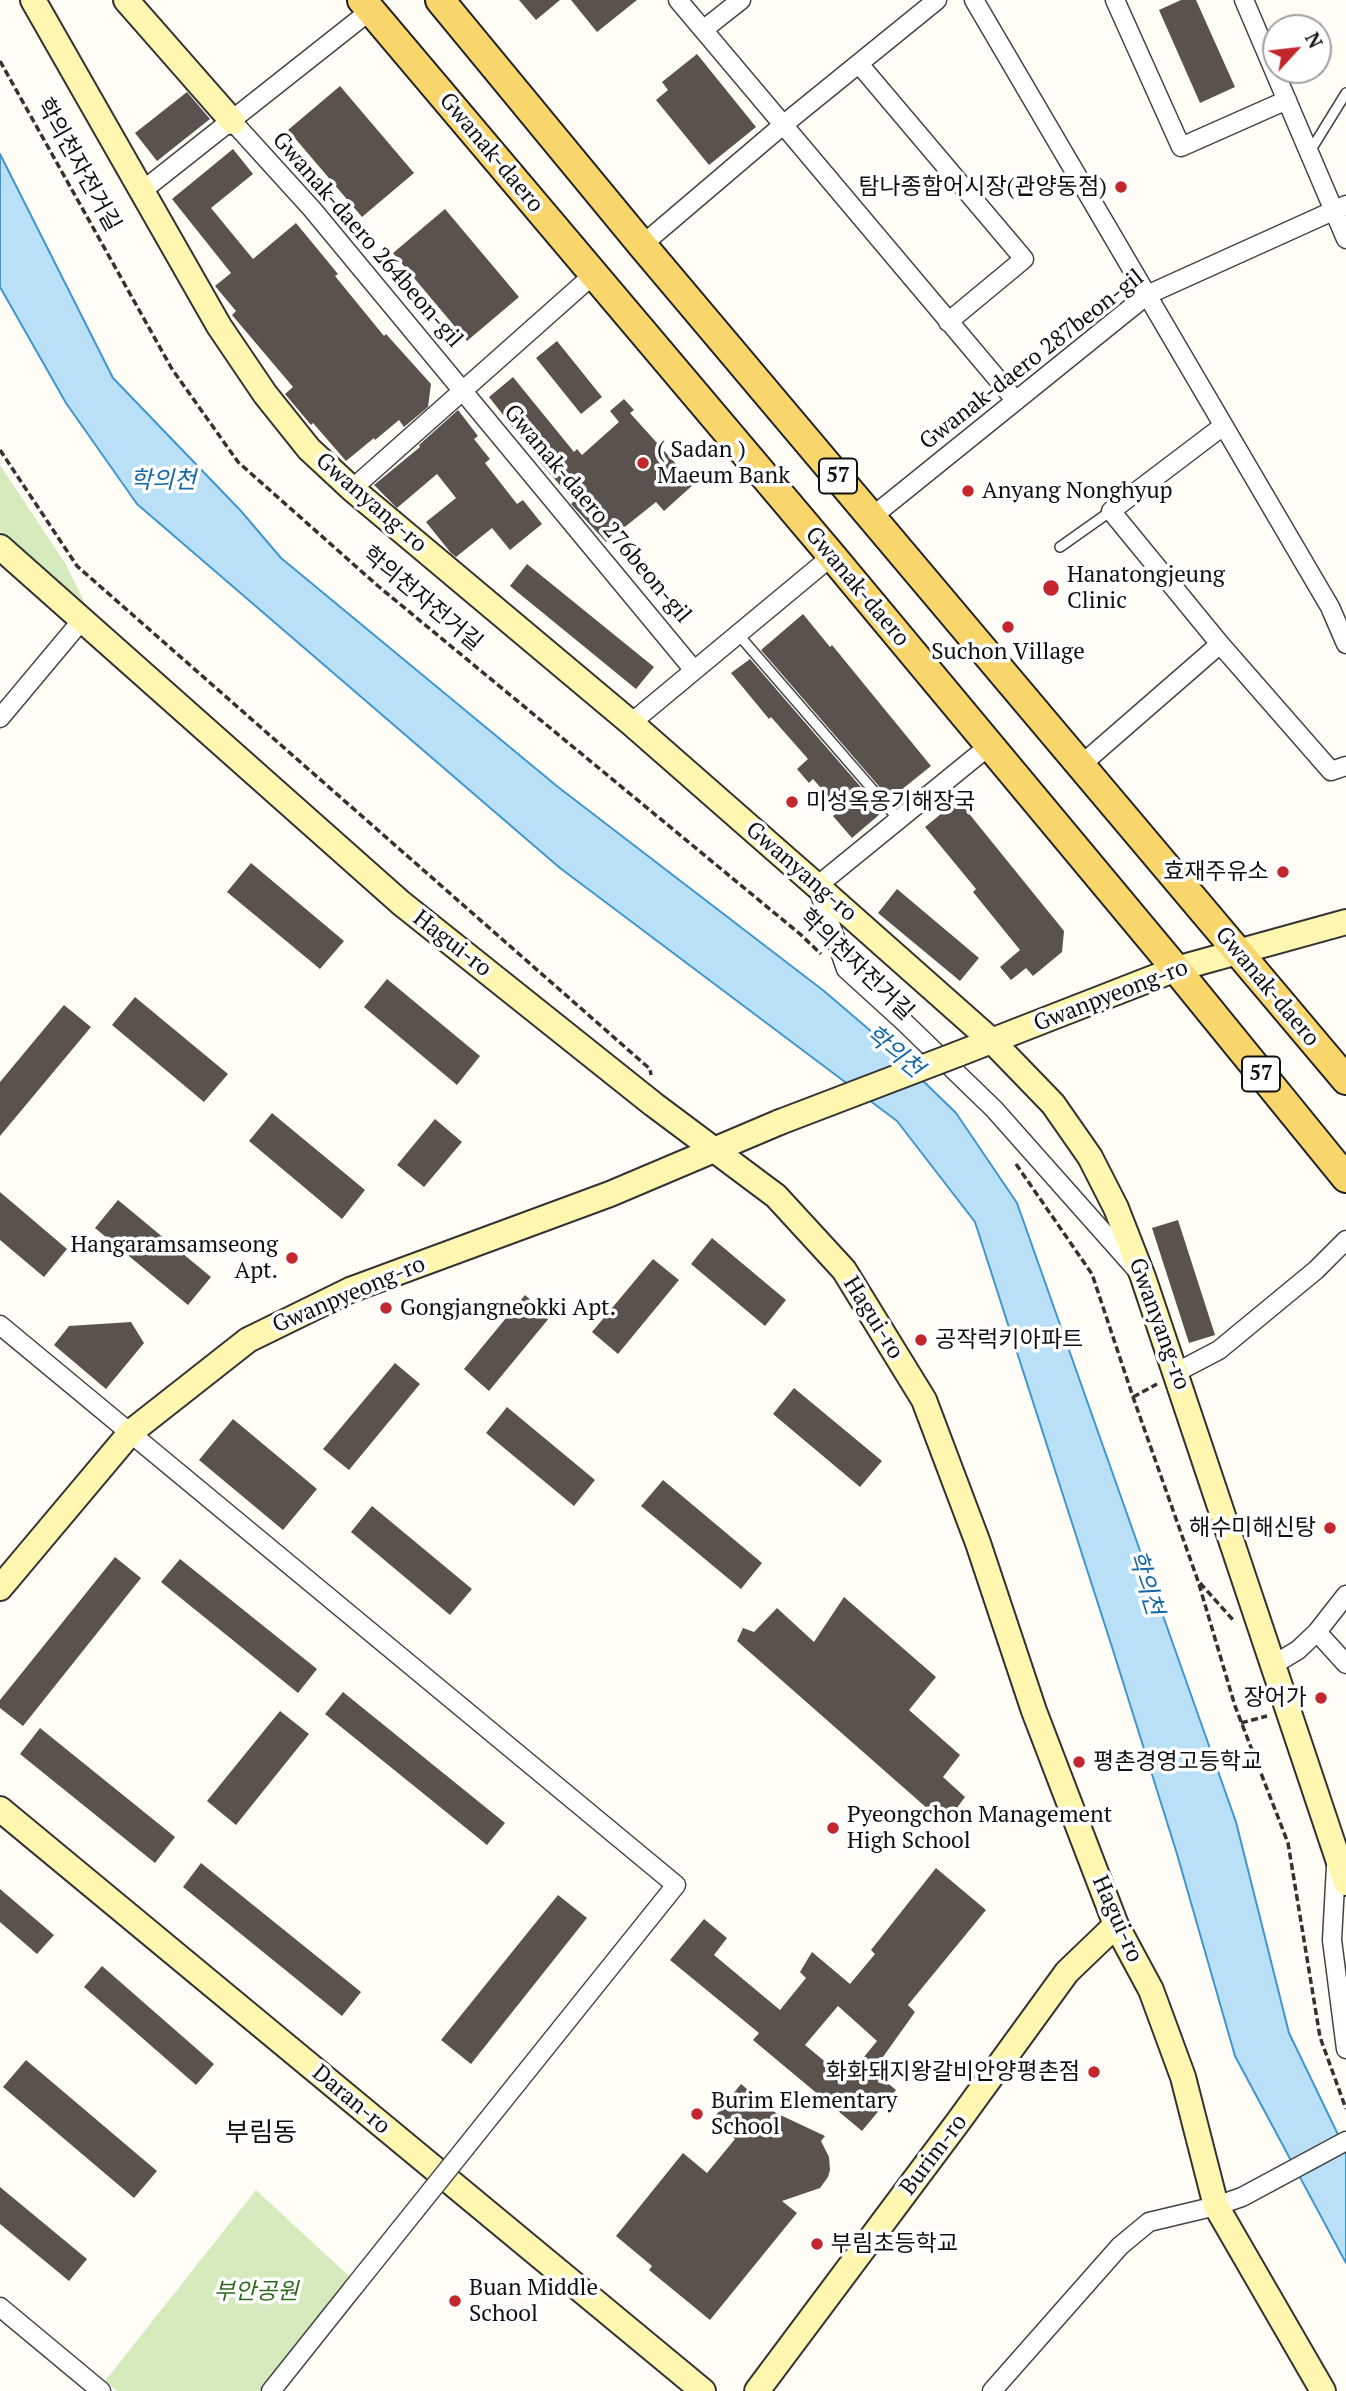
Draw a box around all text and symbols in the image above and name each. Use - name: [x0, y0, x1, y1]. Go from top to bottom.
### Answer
- north arrow: [1262, 14, 1332, 84]
- text: N: [1300, 28, 1329, 52]
- street label: Gwanak-daero: [433, 87, 549, 219]
- street label: 학의천자전거길: [30, 94, 126, 236]
- street label: Gwanak-daero 264beon-gil: [266, 127, 468, 353]
- place label: 탐나종합어시장(관양동점): [858, 173, 1107, 201]
- marker: 탐나종합어시장(관양동점): [1113, 179, 1129, 195]
- street label: Gwanak-daero 287beon-gil: [915, 264, 1149, 456]
- street label: Gwanak-daero 276beon-gil: [498, 399, 696, 629]
- place label: ( Sadan ) Maeum Bank: [657, 436, 790, 490]
- street label: Gwanyang-ro: [310, 447, 432, 559]
- marker: ( Sadan ) Maeum Bank: [635, 455, 651, 471]
- road number: 57: [819, 458, 857, 494]
- water label: 학의천: [130, 467, 196, 495]
- place label: Anyang Nonghyup: [982, 477, 1173, 505]
- marker: Anyang Nonghyup: [960, 483, 976, 499]
- street label: Gwanak-daero: [799, 521, 915, 653]
- street label: 학의천자전거길: [356, 541, 488, 657]
- place label: Hanatongjeung Clinic: [1067, 561, 1225, 615]
- marker: Hanatongjeung Clinic: [1041, 578, 1061, 598]
- marker: Suchon Village: [1000, 619, 1016, 635]
- place label: Suchon Village: [931, 638, 1085, 666]
- place label: 미성옥옹기해장국: [806, 788, 975, 816]
- marker: 미성옥옹기해장국: [784, 794, 800, 810]
- street label: Gwanyang-ro: [740, 816, 862, 928]
- place label: 효재주유소: [1163, 858, 1269, 886]
- marker: 효재주유소: [1275, 864, 1291, 880]
- street label: 학의천자전거길: [793, 904, 919, 1026]
- street label: Hagui-ro: [407, 905, 497, 983]
- street label: Gwanak-daero: [1209, 921, 1325, 1053]
- street label: Gwanpyeong-ro: [1030, 954, 1192, 1038]
- water label: 학의천: [859, 1020, 929, 1084]
- road number: 57: [1242, 1056, 1280, 1092]
- place label: Hangaramsamseong Apt.: [71, 1231, 278, 1285]
- street label: Gwanpyeong-ro: [269, 1250, 429, 1340]
- marker: Hangaramsamseong Apt.: [284, 1250, 300, 1266]
- street label: Gwanyang-ro: [1122, 1254, 1196, 1394]
- street label: Hagui-ro: [837, 1272, 909, 1364]
- place label: Gongjangneokki Apt.: [400, 1294, 616, 1322]
- marker: Gongjangneokki Apt.: [378, 1300, 394, 1316]
- place label: 공작럭키아파트: [935, 1326, 1083, 1354]
- marker: 공작럭키아파트: [913, 1332, 929, 1348]
- place label: 해수미해신탕: [1189, 1514, 1316, 1542]
- marker: 해수미해신탕: [1322, 1520, 1338, 1536]
- water label: 학의천: [1122, 1547, 1168, 1619]
- place label: 장어가: [1244, 1684, 1307, 1712]
- marker: 장어가: [1313, 1690, 1329, 1706]
- place label: 평촌경영고등학교: [1093, 1748, 1262, 1776]
- marker: 평촌경영고등학교: [1071, 1754, 1087, 1770]
- place label: Pyeongchon Management High School: [847, 1801, 1112, 1855]
- marker: Pyeongchon Management High School: [825, 1820, 841, 1836]
- street label: Hagui-ro: [1086, 1871, 1148, 1967]
- place label: 화화돼지왕갈비안양평촌점: [826, 2058, 1080, 2086]
- street label: Daran-ro: [306, 2059, 396, 2141]
- marker: 화화돼지왕갈비안양평촌점: [1086, 2064, 1102, 2080]
- place label: Burim Elementary School: [711, 2087, 897, 2141]
- marker: Burim Elementary School: [689, 2106, 705, 2122]
- street label: Burim-ro: [895, 2109, 973, 2201]
- district label: 부림동: [225, 2118, 297, 2150]
- place label: 부림초등학교: [831, 2230, 958, 2258]
- marker: 부림초등학교: [809, 2236, 825, 2252]
- place label: Buan Middle School: [469, 2274, 598, 2328]
- park label: 부안공원: [214, 2278, 298, 2306]
- marker: Buan Middle School: [447, 2293, 463, 2309]

